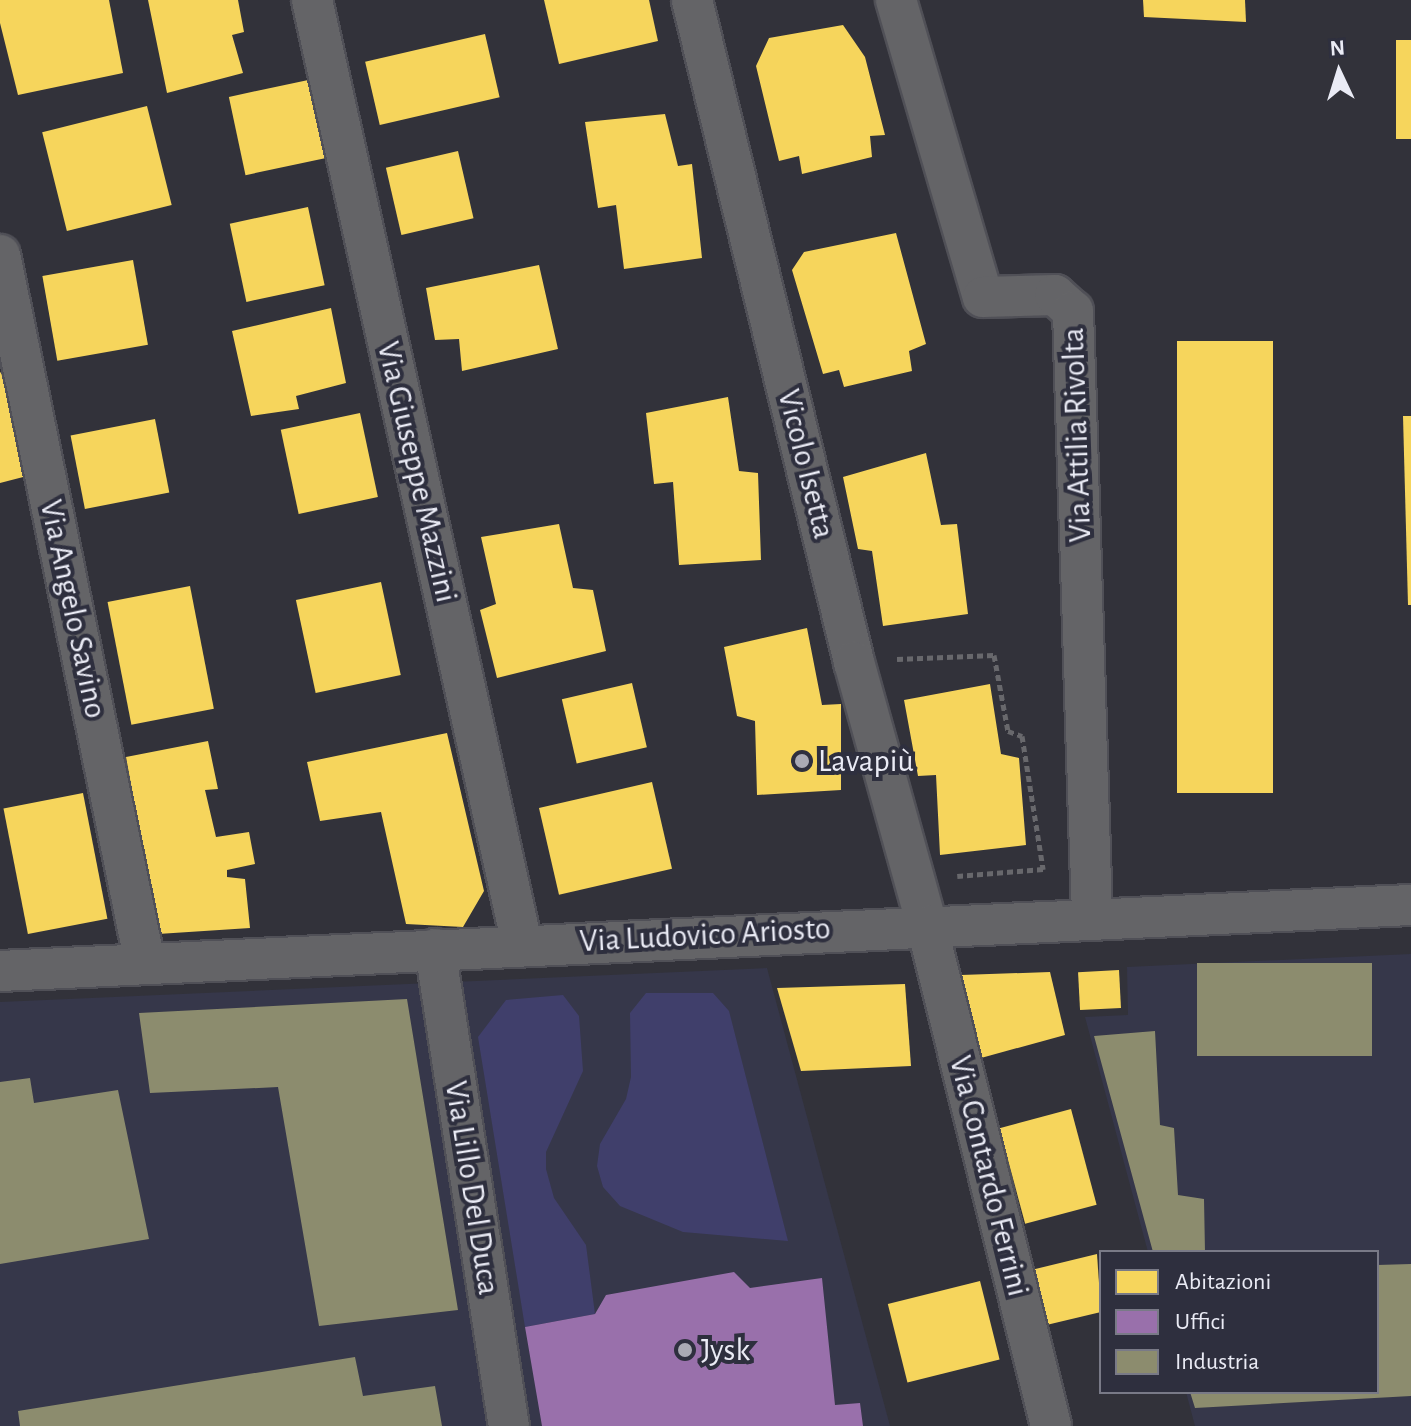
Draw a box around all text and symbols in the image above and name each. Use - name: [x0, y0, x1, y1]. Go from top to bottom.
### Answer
- north arrow: [1299, 32, 1379, 112]
- text: N: [1329, 37, 1346, 60]
- street label: Via Attilia Rivolta: [1054, 327, 1100, 543]
- street label: Via Giuseppe Mazzini: [368, 338, 466, 606]
- street label: Vicolo Isetta: [769, 385, 843, 543]
- street label: Via Angelo Savino: [31, 496, 115, 722]
- place label: Lavapiù: [818, 742, 914, 780]
- marker: Lavapiù: [793, 752, 811, 770]
- street label: Via Ludovico Ariosto: [579, 909, 831, 961]
- street label: Via Contardo Ferrini: [941, 1052, 1037, 1300]
- street label: Via Lillo Del Duca: [436, 1078, 508, 1298]
- legend: [1099, 1250, 1379, 1394]
- text: Abitazioni: [1175, 1270, 1271, 1294]
- text: Uffici: [1175, 1310, 1226, 1334]
- place label: Jysk: [701, 1331, 750, 1369]
- marker: Jysk: [676, 1341, 694, 1359]
- text: Industria: [1175, 1350, 1259, 1374]

